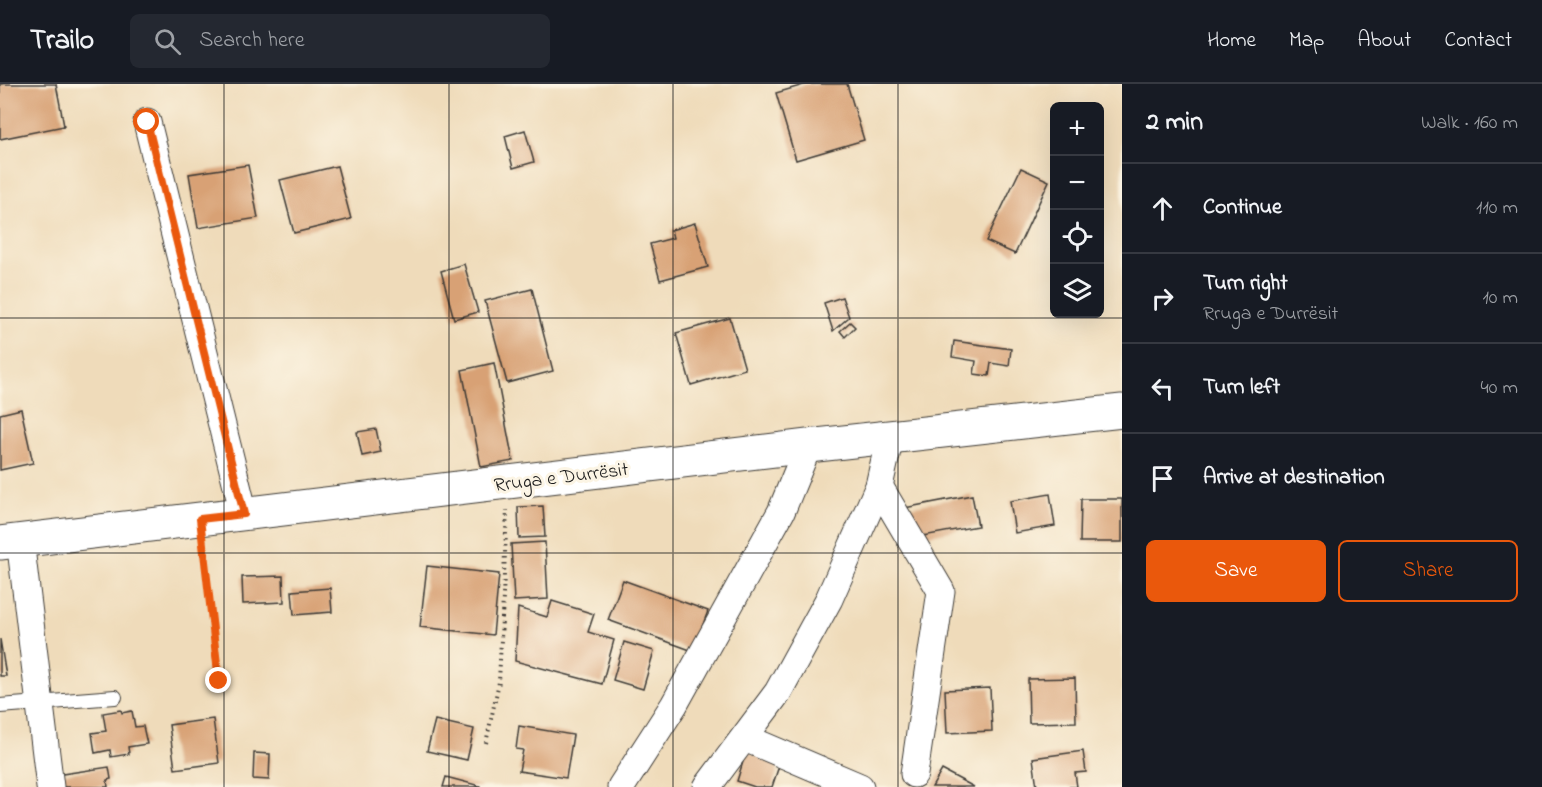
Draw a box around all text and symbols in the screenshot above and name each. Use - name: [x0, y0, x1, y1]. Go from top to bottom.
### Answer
- search box: [130, 14, 550, 68]
- text: Trailo: [30, 21, 94, 62]
- icon: search: [151, 25, 184, 58]
- text: Search here: [199, 25, 305, 57]
- text: Home: [1207, 26, 1256, 56]
- text: Map: [1289, 26, 1324, 56]
- text: About: [1357, 26, 1411, 56]
- text: Contact: [1444, 26, 1512, 56]
- map controls: [1050, 102, 1104, 318]
- button: +: [1050, 102, 1104, 156]
- text: 2 min: [1146, 104, 1203, 142]
- route start: [133, 108, 159, 134]
- text: Walk · 160 m: [1421, 109, 1518, 138]
- button: −: [1050, 156, 1104, 210]
- icon: ahead: [1146, 192, 1179, 225]
- text: Continue: [1203, 192, 1282, 224]
- text: 110 m: [1476, 194, 1518, 223]
- button: locate: [1050, 210, 1104, 264]
- button: layers: [1050, 264, 1104, 318]
- text: Turn right: [1203, 268, 1288, 300]
- icon: right: [1146, 282, 1179, 315]
- text: 10 m: [1482, 284, 1518, 313]
- text: Rruga e Durrësit: [1203, 300, 1338, 329]
- icon: left: [1146, 372, 1179, 405]
- text: Turn left: [1203, 372, 1280, 404]
- text: 40 m: [1481, 374, 1518, 403]
- street label: Rruga e Durrësit: [492, 456, 631, 502]
- icon: arrive: [1146, 462, 1179, 495]
- text: Arrive at destination: [1203, 462, 1385, 494]
- button: Save: [1146, 540, 1326, 602]
- button: Share: [1338, 540, 1518, 602]
- route end: [205, 667, 231, 693]

